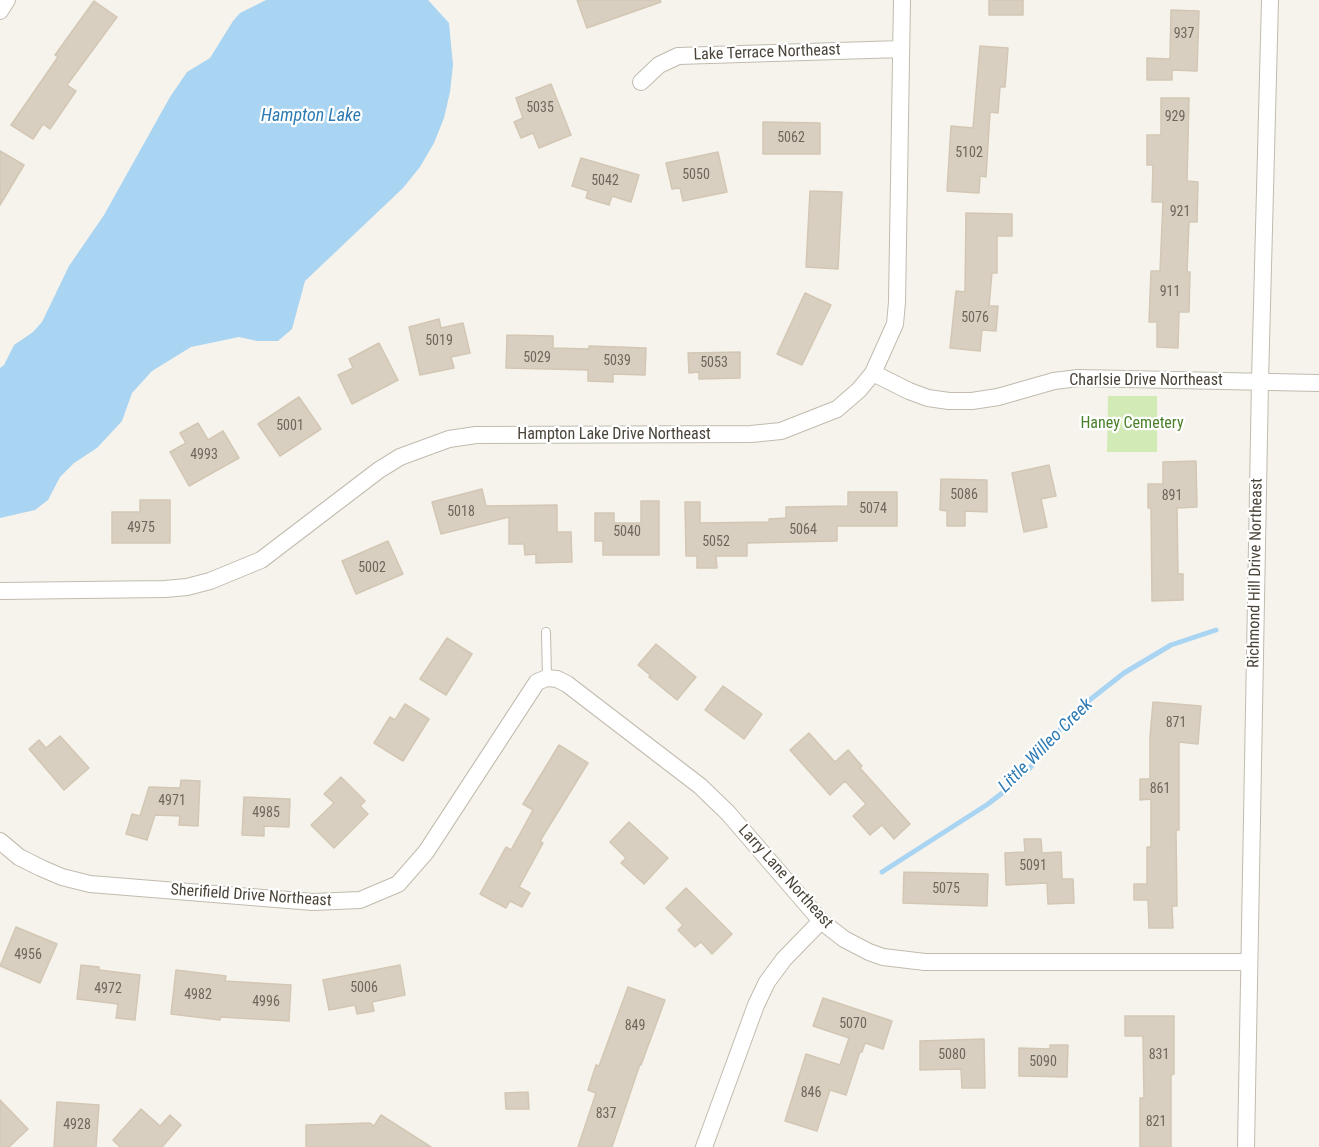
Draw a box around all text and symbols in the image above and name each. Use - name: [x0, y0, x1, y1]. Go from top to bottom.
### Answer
- house number: 937: [1174, 26, 1194, 42]
- street label: Lake Terrace Northeast: [693, 41, 841, 65]
- house number: 5035: [526, 100, 554, 116]
- water label: Hampton Lake: [261, 105, 361, 127]
- house number: 929: [1165, 109, 1185, 125]
- house number: 5062: [777, 130, 805, 146]
- house number: 5102: [955, 145, 983, 161]
- house number: 5050: [682, 167, 710, 183]
- house number: 5042: [591, 173, 619, 189]
- house number: 921: [1170, 204, 1190, 220]
- house number: 911: [1160, 284, 1180, 300]
- house number: 5076: [961, 310, 989, 326]
- house number: 5019: [425, 333, 453, 349]
- house number: 5029: [523, 350, 551, 366]
- house number: 5039: [603, 353, 631, 369]
- house number: 5053: [700, 355, 728, 371]
- street label: Charlsie Drive Northeast: [1069, 371, 1223, 391]
- park label: Haney Cemetery: [1080, 414, 1184, 434]
- house number: 5001: [276, 418, 304, 434]
- street label: Hampton Lake Drive Northeast: [517, 425, 711, 445]
- house number: 4993: [190, 447, 218, 463]
- street label: Richmond Hill Drive Northeast: [1245, 478, 1267, 668]
- house number: 5086: [950, 487, 978, 503]
- house number: 891: [1162, 488, 1182, 504]
- house number: 5074: [859, 501, 887, 517]
- house number: 5018: [447, 504, 475, 520]
- house number: 4975: [127, 520, 155, 536]
- house number: 5064: [789, 522, 817, 538]
- house number: 5040: [613, 524, 641, 540]
- house number: 5052: [702, 534, 730, 550]
- house number: 5002: [358, 560, 386, 576]
- water label: Little Willeo Creek: [994, 694, 1098, 798]
- house number: 871: [1166, 715, 1186, 731]
- house number: 861: [1150, 781, 1170, 797]
- house number: 4971: [158, 793, 186, 809]
- house number: 4985: [252, 805, 280, 821]
- street label: Larry Lane Northeast: [734, 821, 836, 933]
- house number: 5091: [1019, 858, 1047, 874]
- street label: Sherifield Drive Northeast: [170, 881, 332, 911]
- house number: 5075: [932, 881, 960, 897]
- house number: 4956: [14, 947, 42, 963]
- house number: 5006: [350, 980, 378, 996]
- house number: 4972: [94, 981, 122, 997]
- house number: 4982: [184, 987, 212, 1003]
- house number: 4996: [252, 994, 280, 1010]
- house number: 5070: [839, 1016, 867, 1032]
- house number: 849: [625, 1018, 645, 1034]
- house number: 5080: [938, 1047, 966, 1063]
- house number: 831: [1149, 1047, 1169, 1063]
- house number: 5090: [1029, 1054, 1057, 1070]
- house number: 846: [801, 1085, 821, 1101]
- house number: 837: [596, 1106, 616, 1122]
- house number: 821: [1146, 1114, 1166, 1130]
- house number: 4928: [63, 1117, 91, 1133]

